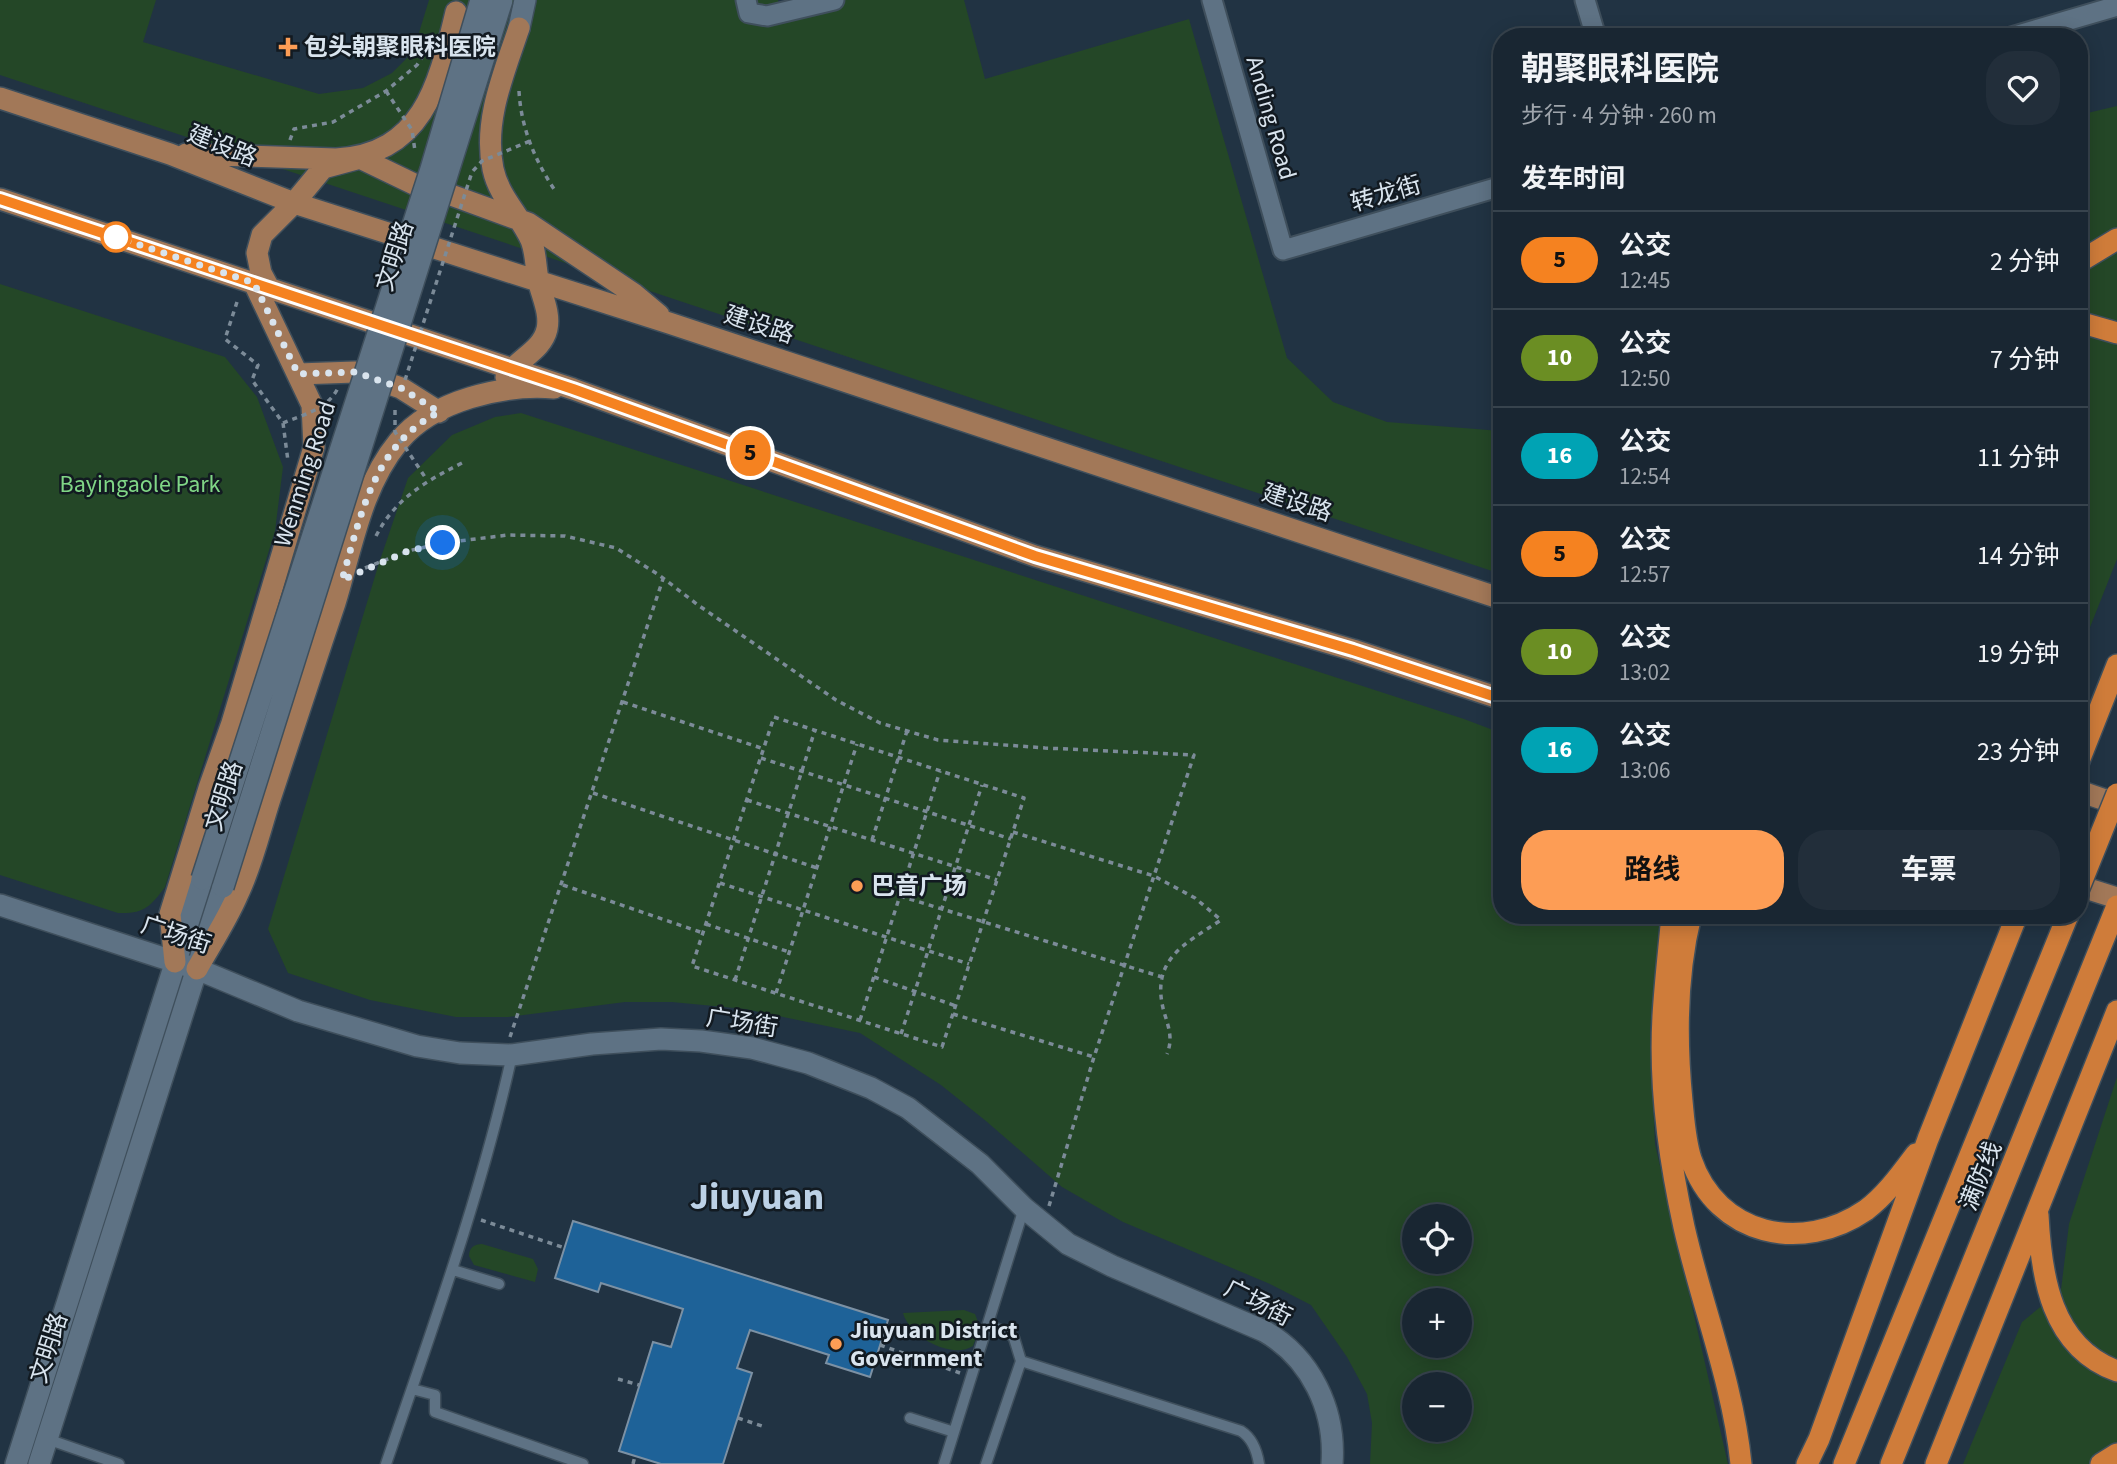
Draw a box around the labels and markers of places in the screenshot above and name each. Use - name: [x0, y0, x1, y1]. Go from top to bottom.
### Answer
- place label: 包头朝聚眼科医院: [304, 30, 496, 65]
- marker: 包头朝聚眼科医院: [278, 37, 298, 57]
- unlabelled marker: [101, 222, 131, 252]
- place label: 巴音广场: [871, 869, 967, 904]
- marker: 巴音广场: [849, 878, 865, 894]
- place label: Jiuyuan District Government: [850, 1313, 1017, 1376]
- marker: Jiuyuan District Government: [828, 1336, 844, 1352]

